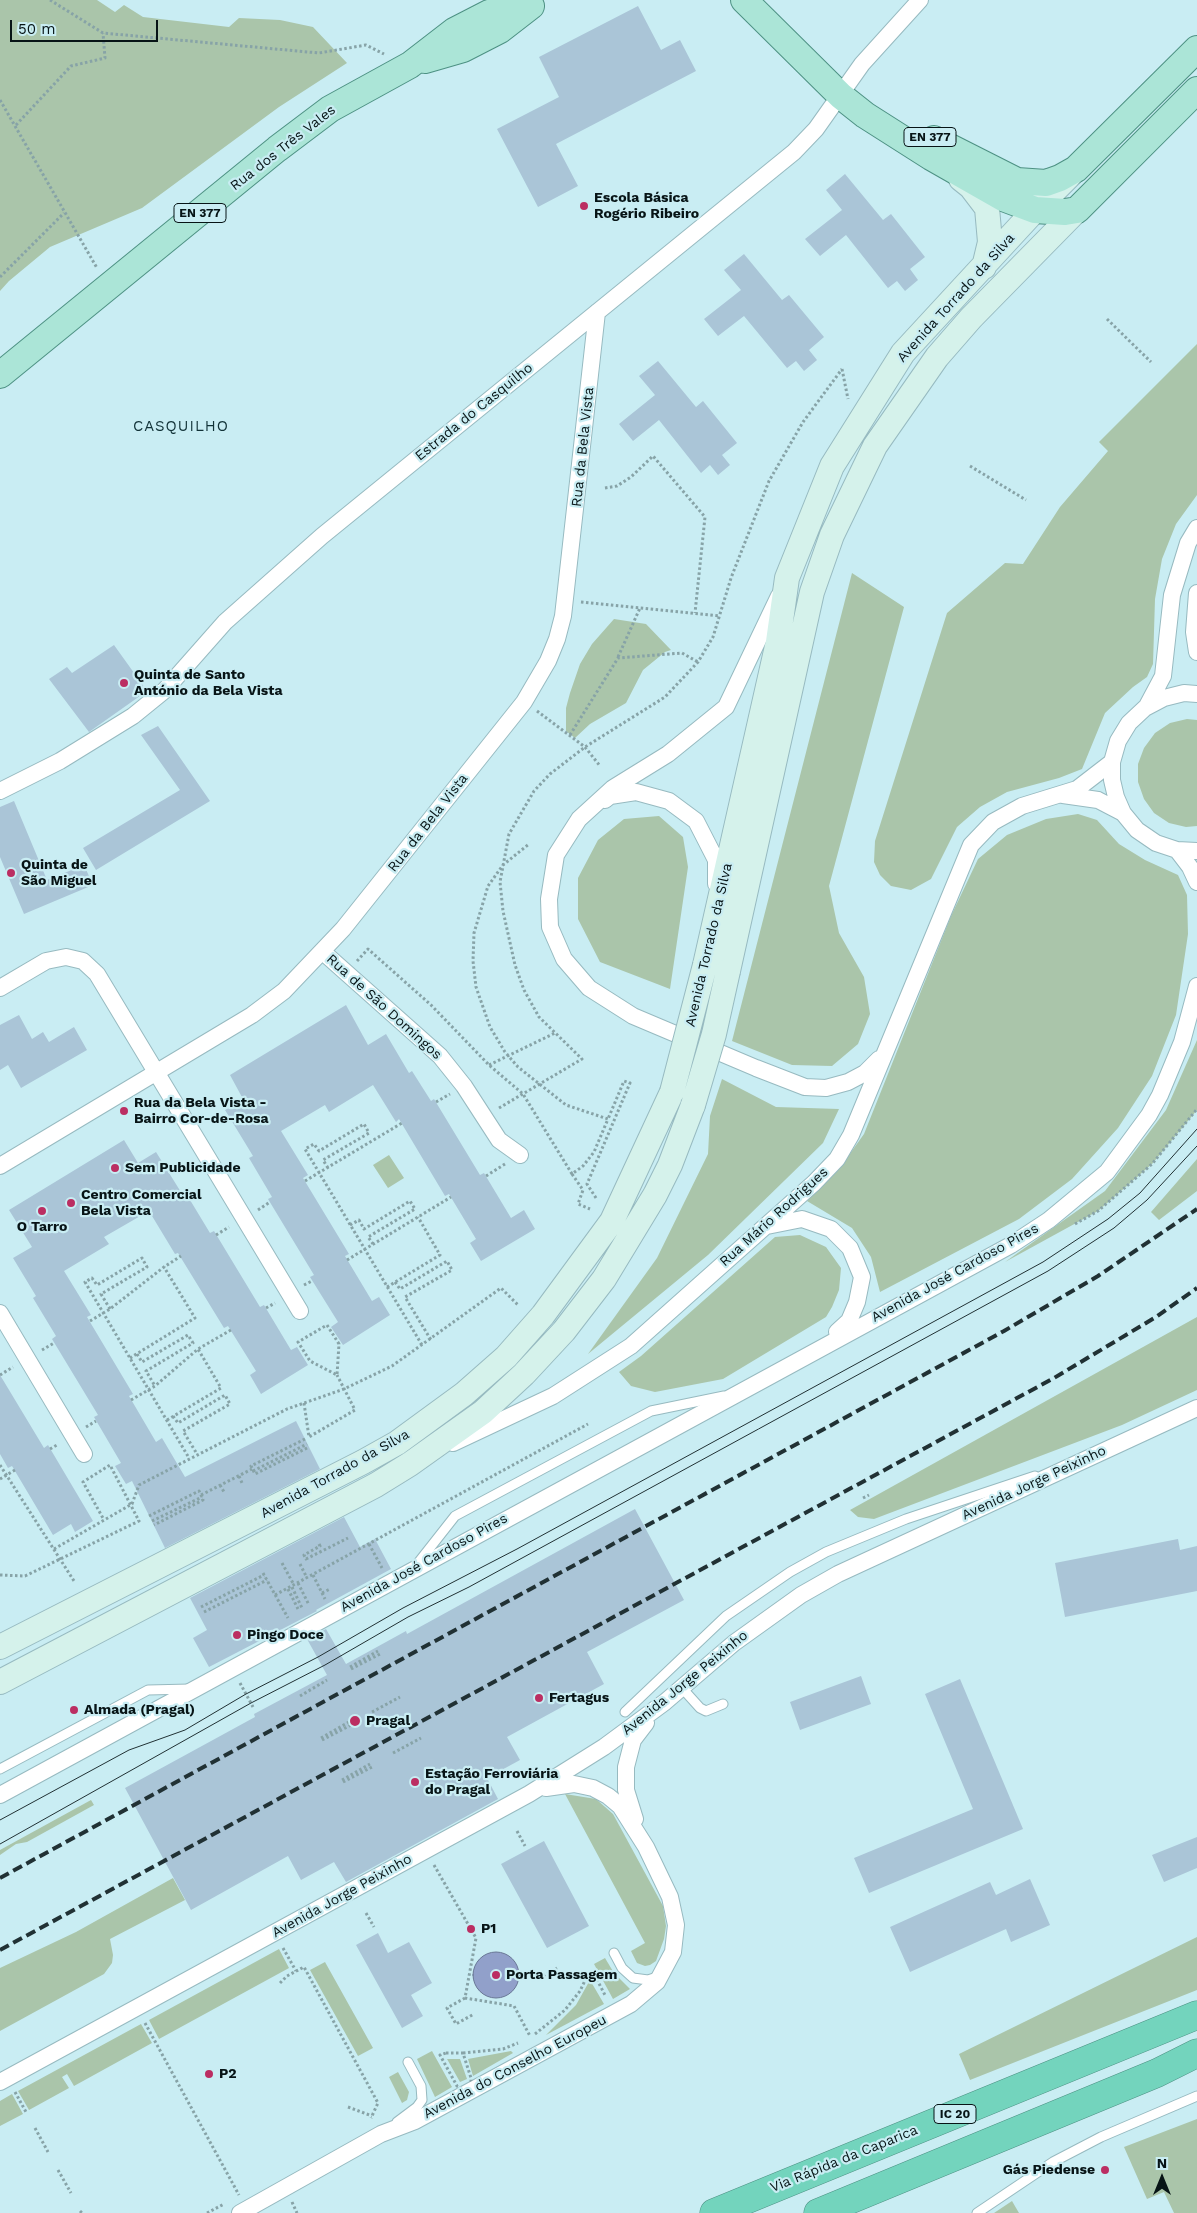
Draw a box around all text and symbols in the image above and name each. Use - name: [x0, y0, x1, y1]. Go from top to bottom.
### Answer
- scale bar: [12, 10, 160, 42]
- text: 50 m: [18, 20, 55, 38]
- street label: Rua dos Três Vales: [227, 102, 339, 194]
- road number: EN 377: [904, 128, 956, 146]
- place label: Escola Básica Rogério Ribeiro: [594, 190, 699, 222]
- marker: Escola Básica Rogério Ribeiro: [578, 200, 590, 212]
- road number: EN 377: [174, 204, 226, 222]
- street label: Avenida Torrado da Silva: [894, 230, 1018, 366]
- street label: Estrada do Casquilho: [412, 359, 536, 465]
- street label: Rua da Bela Vista: [568, 386, 598, 508]
- district label: CASQUILHO: [132, 418, 230, 436]
- place label: Quinta de Santo António da Bela Vista: [134, 667, 283, 700]
- marker: Quinta de Santo António da Bela Vista: [118, 677, 130, 689]
- street label: Rua da Bela Vista: [384, 770, 472, 876]
- place label: Quinta de São Miguel: [21, 857, 96, 890]
- street label: Avenida Torrado da Silva: [682, 861, 736, 1029]
- marker: Quinta de São Miguel: [5, 867, 17, 879]
- street label: Rua de São Domingos: [323, 951, 445, 1063]
- place label: Rua da Bela Vista - Bairro Cor-de-Rosa: [134, 1095, 269, 1128]
- marker: Rua da Bela Vista - Bairro Cor-de-Rosa: [118, 1105, 130, 1117]
- place label: Sem Publicidade: [125, 1160, 240, 1176]
- marker: Sem Publicidade: [109, 1162, 121, 1174]
- street label: Rua Mário Rodrigues: [716, 1164, 832, 1270]
- place label: Centro Comercial Bela Vista: [81, 1187, 202, 1220]
- marker: Centro Comercial Bela Vista: [65, 1197, 77, 1209]
- marker: O Tarro: [36, 1205, 48, 1217]
- place label: O Tarro: [17, 1219, 67, 1235]
- street label: Avenida José Cardoso Pires: [869, 1220, 1041, 1326]
- street label: Avenida Torrado da Silva: [258, 1426, 412, 1522]
- street label: Avenida Jorge Peixinho: [959, 1442, 1109, 1524]
- street label: Avenida José Cardoso Pires: [338, 1510, 510, 1616]
- place label: Pingo Doce: [247, 1627, 324, 1643]
- street label: Avenida Jorge Peixinho: [619, 1627, 751, 1739]
- marker: Pingo Doce: [231, 1629, 243, 1641]
- place label: Fertagus: [549, 1690, 609, 1706]
- marker: Fertagus: [533, 1692, 545, 1704]
- place label: Almada (Pragal): [84, 1702, 195, 1718]
- marker: Almada (Pragal): [68, 1704, 80, 1716]
- place label: Pragal: [366, 1713, 410, 1729]
- marker: Pragal: [348, 1714, 362, 1728]
- place label: Estação Ferroviária do Pragal: [425, 1766, 558, 1798]
- marker: Estação Ferroviária do Pragal: [409, 1776, 421, 1788]
- street label: Avenida Jorge Peixinho: [269, 1851, 415, 1941]
- place label: P1: [481, 1921, 496, 1937]
- marker: P1: [465, 1923, 477, 1935]
- place label: Porta Passagem: [506, 1967, 617, 1983]
- marker: Porta Passagem: [490, 1969, 502, 1981]
- street label: Avenida do Conselho Europeu: [421, 2011, 609, 2123]
- place label: P2: [219, 2066, 237, 2082]
- marker: P2: [203, 2068, 215, 2080]
- road number: IC 20: [934, 2104, 976, 2124]
- street label: Via Rápida da Caparica: [768, 2122, 920, 2196]
- north arrow: [1137, 2153, 1187, 2203]
- text: N: [1157, 2155, 1167, 2171]
- place label: Gás Piedense: [1003, 2162, 1095, 2178]
- marker: Gás Piedense: [1099, 2164, 1111, 2176]

